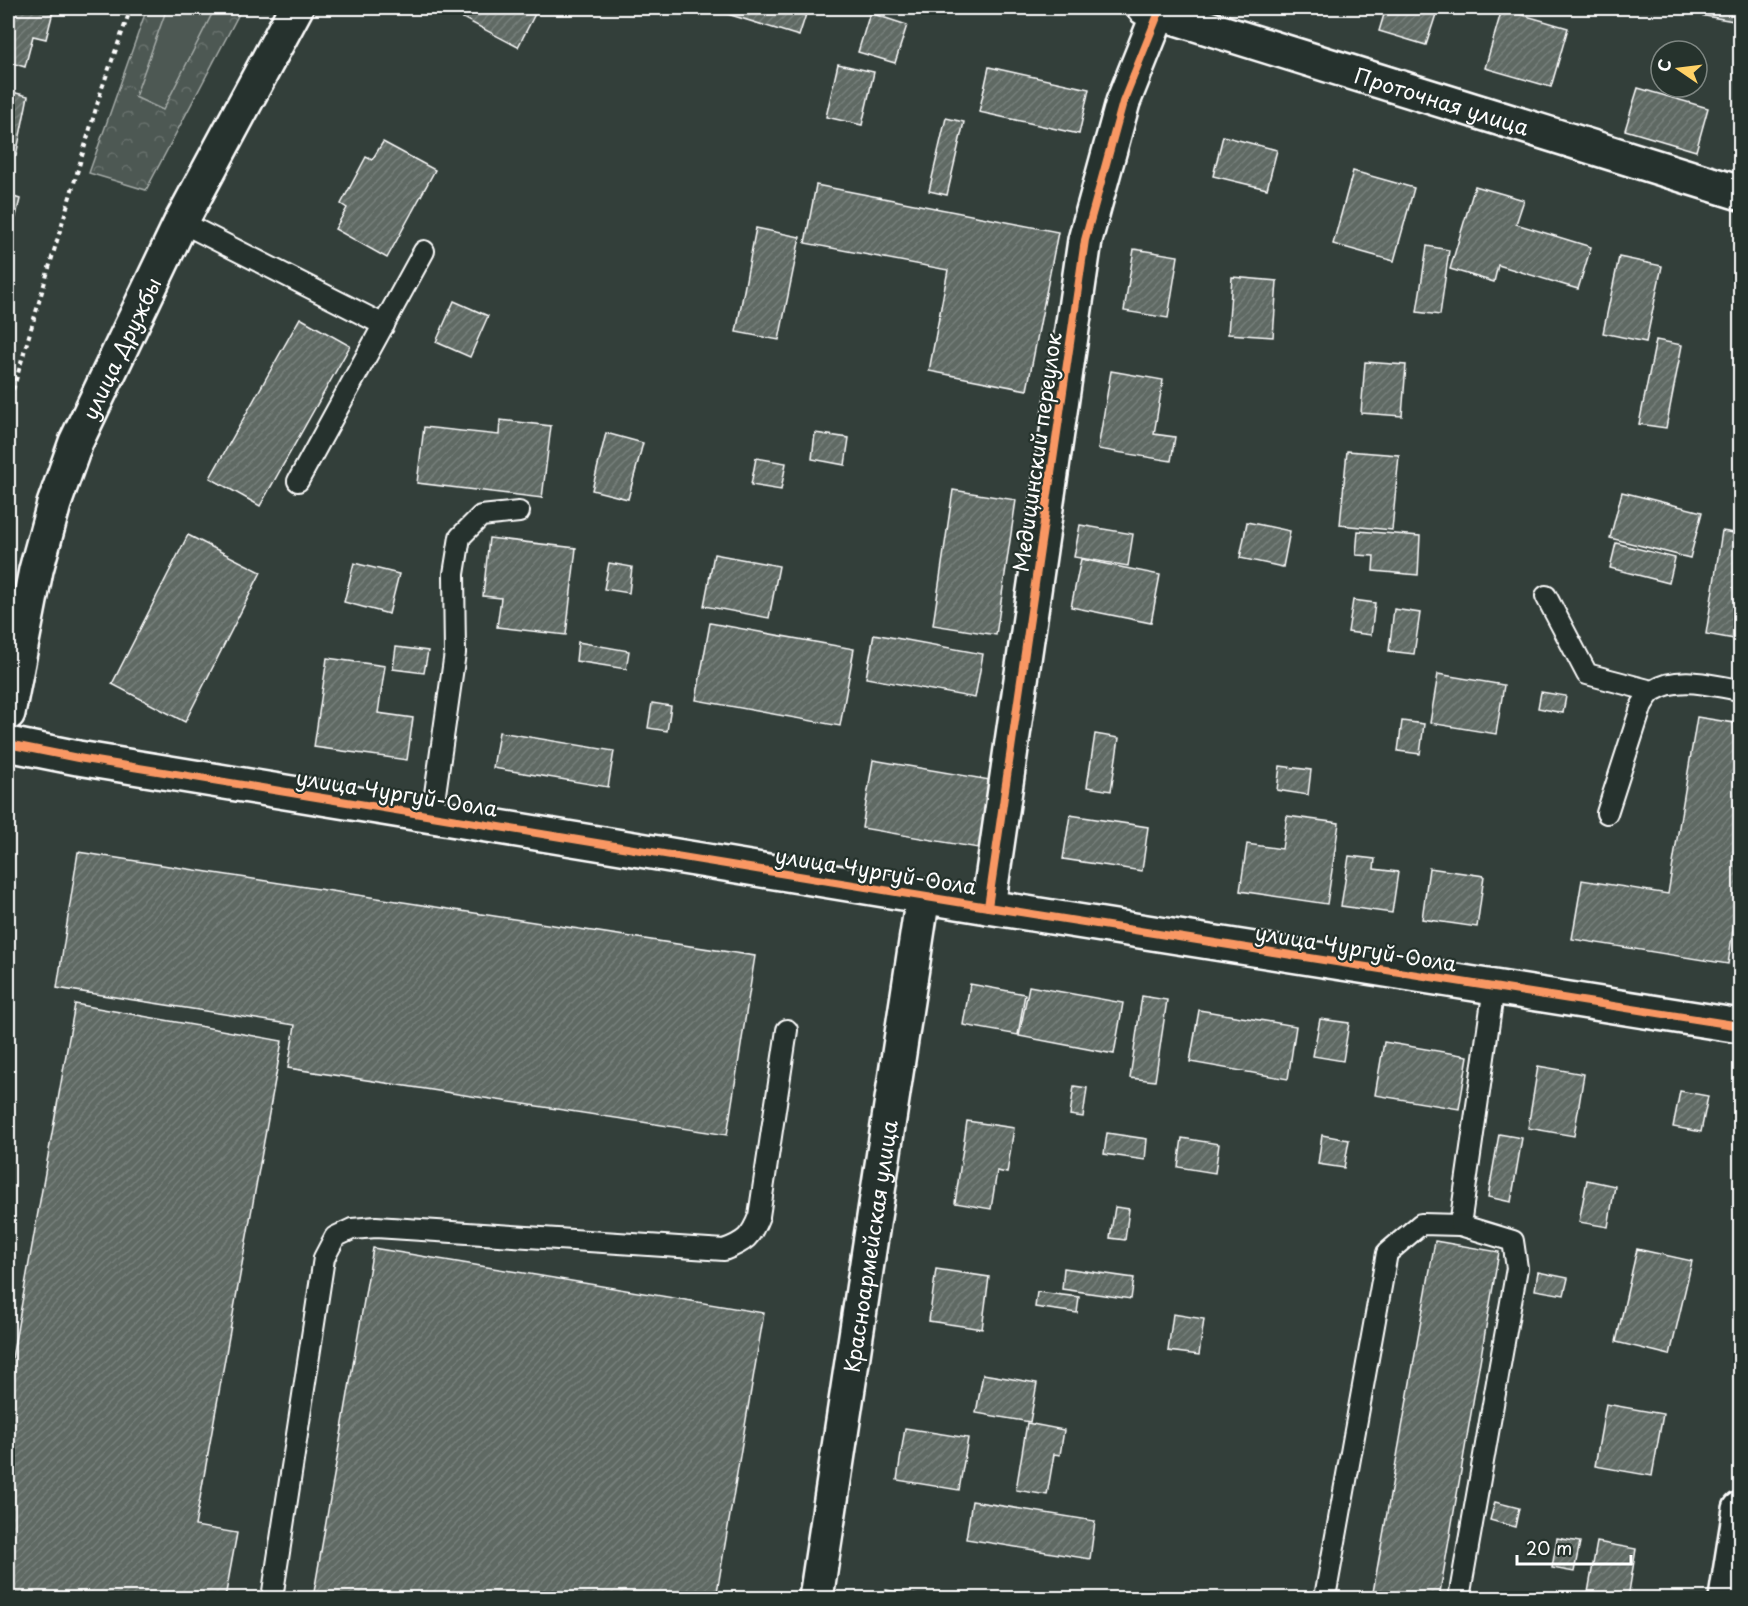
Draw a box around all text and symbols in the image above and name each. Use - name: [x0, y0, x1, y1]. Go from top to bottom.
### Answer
- north arrow: [1649, 39, 1709, 99]
- text: С: [1650, 56, 1677, 74]
- street label: Проточная улица: [1351, 58, 1534, 143]
- street label: улица Дружбы: [73, 271, 169, 425]
- street label: Медицинский переулок: [1003, 330, 1069, 574]
- street label: улица Чургуй-Оола: [294, 760, 500, 824]
- street label: улица Чургуй-Оола: [773, 838, 979, 902]
- street label: улица Чургуй-Оола: [1253, 915, 1459, 979]
- street label: Красноармейская улица: [835, 1117, 905, 1375]
- scale bar: [1517, 1528, 1631, 1566]
- text: 20 m: [1526, 1534, 1572, 1561]

